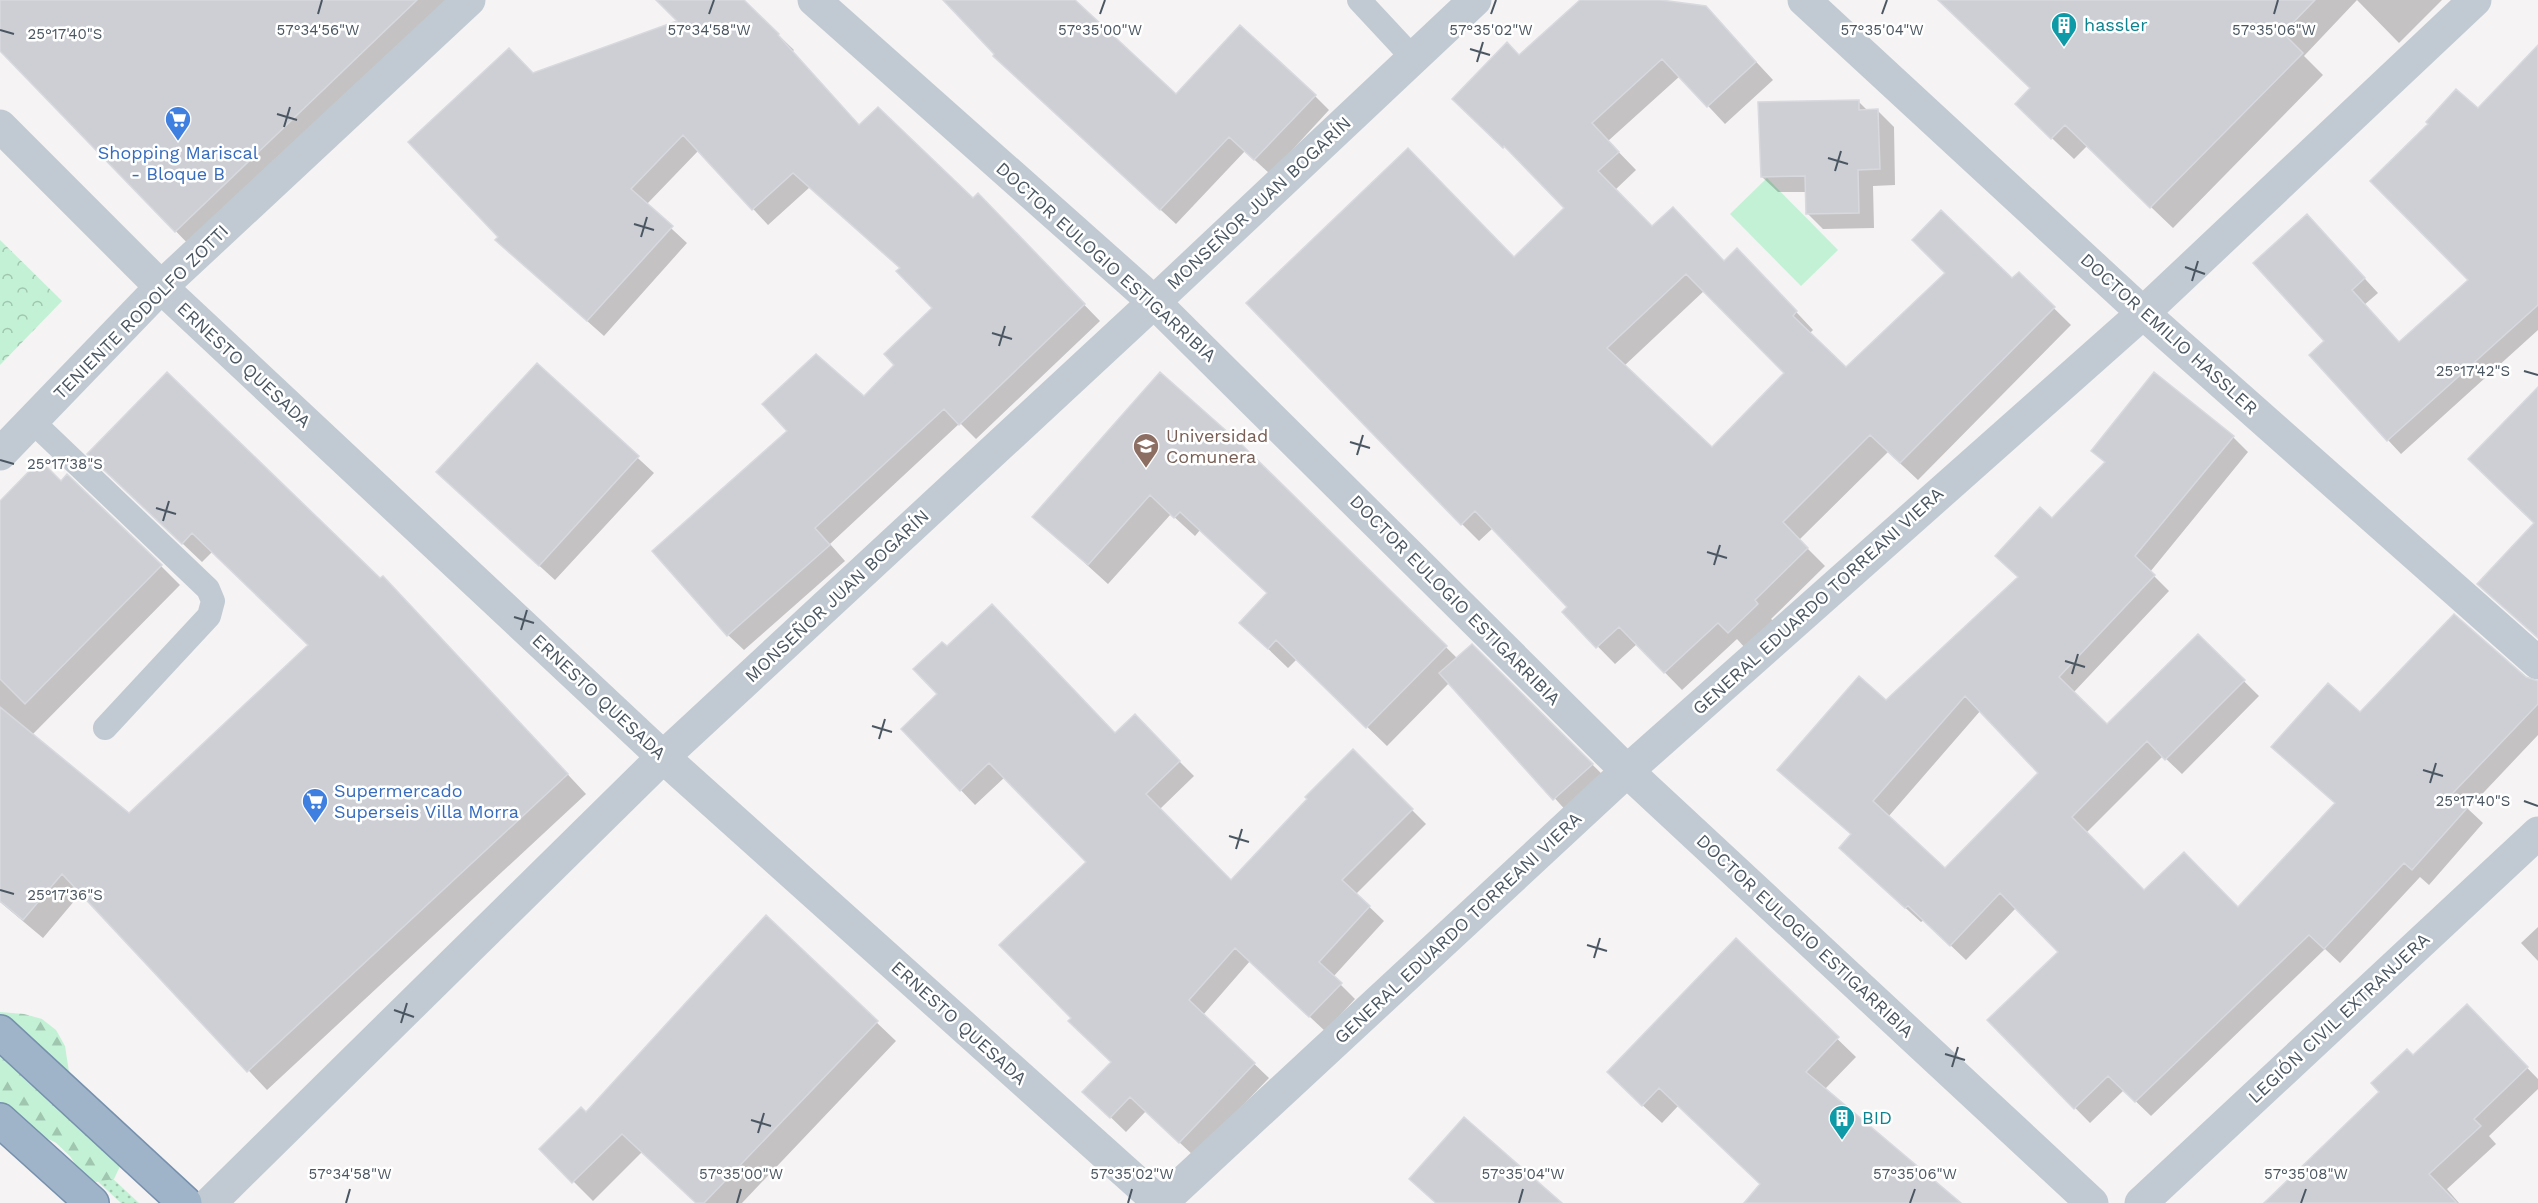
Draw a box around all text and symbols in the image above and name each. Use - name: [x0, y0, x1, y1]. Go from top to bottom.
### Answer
- building icon: hassler: [2049, 10, 2079, 48]
- place label: hassler: [2084, 14, 2148, 35]
- text: 57°34'56"W: [276, 21, 360, 39]
- text: 57°34'58"W: [667, 21, 751, 39]
- text: 57°35'00"W: [1058, 21, 1142, 39]
- text: 57°35'02"W: [1449, 21, 1533, 39]
- text: 57°35'04"W: [1840, 21, 1924, 39]
- text: 57°35'06"W: [2232, 21, 2316, 39]
- text: 25°17'40"S: [28, 25, 102, 43]
- supermarket icon: Shopping Mariscal - Bloque B: [163, 104, 193, 142]
- street label: MONSEÑOR JUAN BOGARÍN: [1162, 112, 1355, 293]
- place label: Shopping Mariscal - Bloque B: [98, 142, 259, 184]
- street label: DOCTOR EULOGIO ESTIGARRIBIA: [992, 157, 1221, 366]
- street label: TENIENTE RODOLFO ZOTTI: [49, 220, 232, 403]
- street label: DOCTOR EMILIO HASSLER: [2076, 249, 2262, 419]
- street label: ERNESTO QUESADA: [173, 297, 315, 432]
- text: 25°17'42"S: [2436, 362, 2510, 380]
- place label: Universidad Comunera: [1166, 425, 1268, 467]
- school or university icon: Universidad Comunera: [1131, 431, 1161, 469]
- text: 25°17'38"S: [27, 455, 103, 473]
- street label: GENERAL EDUARDO TORREANI VIERA: [1688, 482, 1947, 719]
- street label: DOCTOR EULOGIO ESTIGARRIBIA: [1346, 490, 1565, 709]
- street label: MONSEÑOR JUAN BOGARÍN: [740, 505, 933, 686]
- street label: ERNESTO QUESADA: [528, 629, 670, 764]
- place label: Supermercado Superseis Villa Morra: [334, 780, 519, 822]
- supermarket icon: Supermercado Superseis Villa Morra: [300, 786, 330, 824]
- text: 25°17'40"S: [2436, 792, 2510, 810]
- street label: GENERAL EDUARDO TORREANI VIERA: [1330, 807, 1586, 1048]
- street label: DOCTOR EULOGIO ESTIGARRIBIA: [1693, 830, 1918, 1042]
- text: 25°17'36"S: [27, 886, 103, 904]
- street label: LEGIÓN CIVIL EXTRANJERA: [2244, 928, 2434, 1107]
- street label: ERNESTO QUESADA: [887, 956, 1031, 1089]
- building icon: BID: [1827, 1103, 1857, 1141]
- place label: BID: [1862, 1107, 1892, 1128]
- text: 57°34'58"W: [308, 1165, 392, 1183]
- text: 57°35'00"W: [699, 1165, 783, 1183]
- text: 57°35'02"W: [1090, 1165, 1174, 1183]
- text: 57°35'04"W: [1481, 1165, 1565, 1183]
- text: 57°35'06"W: [1873, 1165, 1957, 1183]
- text: 57°35'08"W: [2264, 1165, 2348, 1183]

